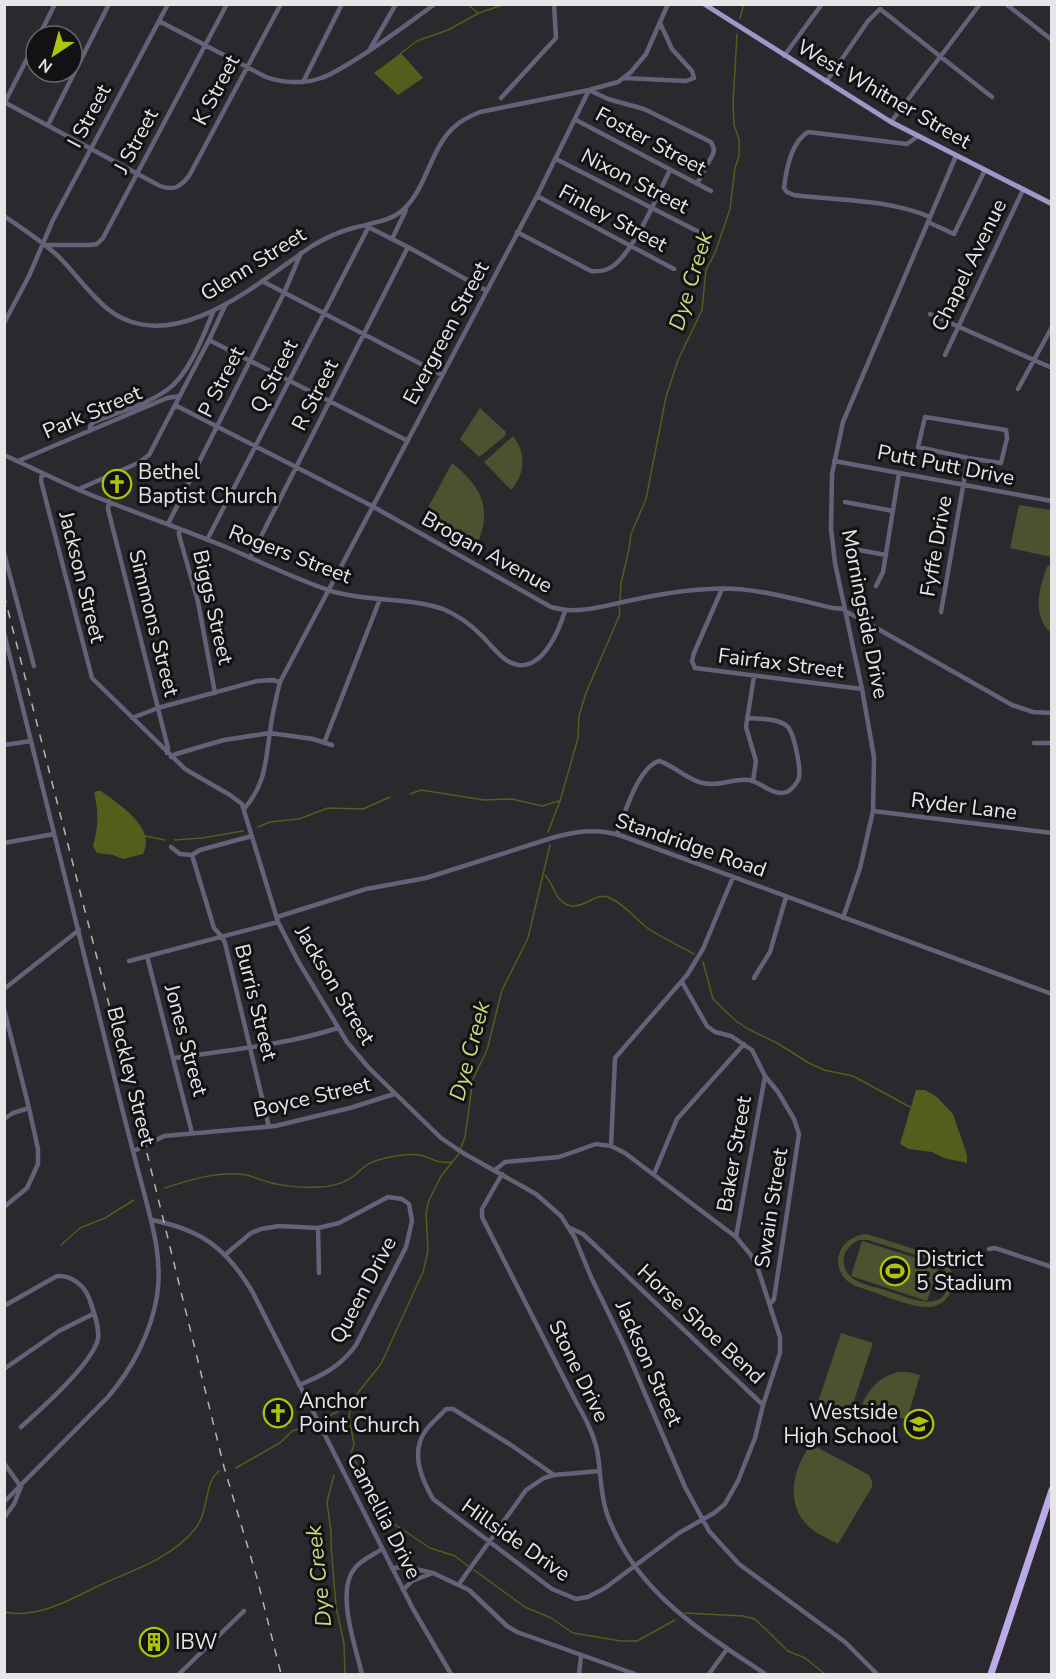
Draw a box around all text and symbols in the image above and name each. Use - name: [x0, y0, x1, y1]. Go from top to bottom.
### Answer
- north arrow: [24, 24, 84, 84]
- street label: West Whitner Street: [792, 33, 977, 156]
- street label: K Street: [186, 49, 246, 130]
- text: N: [34, 53, 57, 78]
- street label: I Street: [61, 79, 118, 153]
- street label: Foster Street: [591, 100, 712, 182]
- street label: J Street: [107, 103, 165, 179]
- street label: Nixon Street: [576, 142, 694, 220]
- street label: Finley Street: [554, 178, 673, 259]
- street label: Chapel Avenue: [925, 194, 1013, 336]
- street label: Glenn Street: [195, 220, 311, 307]
- water label: Dye Creek: [662, 227, 721, 334]
- street label: Evergreen Street: [397, 256, 496, 409]
- street label: Q Street: [244, 334, 305, 417]
- street label: P Street: [191, 341, 251, 422]
- street label: R Street: [285, 354, 345, 436]
- street label: Park Street: [38, 378, 146, 445]
- street label: Putt Putt Drive: [875, 438, 1017, 492]
- place label: Bethel Baptist Church: [138, 458, 277, 510]
- church icon: Bethel Baptist Church: [101, 468, 133, 500]
- street label: Fyffe Drive: [913, 493, 959, 599]
- street label: Brogan Avenue: [417, 504, 557, 600]
- street label: Jackson Street: [52, 507, 112, 646]
- street label: Rogers Street: [225, 518, 356, 590]
- street label: Morningside Drive: [835, 527, 895, 701]
- street label: Simmons Street: [122, 547, 186, 700]
- street label: Biggs Street: [186, 547, 240, 668]
- street label: Fairfax Street: [716, 641, 846, 685]
- street label: Ryder Lane: [909, 786, 1019, 826]
- street label: Standridge Road: [612, 806, 770, 884]
- street label: Jackson Street: [288, 919, 382, 1050]
- street label: Burris Street: [228, 941, 284, 1064]
- street label: Jones Street: [157, 980, 214, 1099]
- water label: Dye Creek: [442, 997, 498, 1104]
- street label: Bleckley Street: [100, 1004, 162, 1149]
- street label: Boyce Street: [251, 1070, 374, 1124]
- street label: Baker Street: [710, 1093, 758, 1214]
- street label: Swain Street: [748, 1145, 794, 1270]
- street label: Queen Drive: [323, 1232, 403, 1348]
- place label: District 5 Stadium: [916, 1245, 1012, 1297]
- sports icon: District 5 Stadium: [879, 1255, 911, 1287]
- street label: Horse Shoe Bend: [631, 1258, 771, 1390]
- street label: Jackson Street: [608, 1295, 689, 1431]
- street label: Stone Drive: [542, 1315, 616, 1427]
- place label: Anchor Point Church: [299, 1387, 420, 1439]
- church icon: Anchor Point Church: [262, 1397, 294, 1429]
- place label: Westside High School: [783, 1398, 899, 1450]
- school or university icon: Westside High School: [903, 1408, 935, 1440]
- street label: Camellia Drive: [340, 1448, 428, 1584]
- street label: Hillside Drive: [456, 1492, 576, 1588]
- water label: Dye Creek: [299, 1523, 339, 1628]
- building icon: IBW: [138, 1626, 170, 1658]
- place label: IBW: [175, 1628, 217, 1656]

